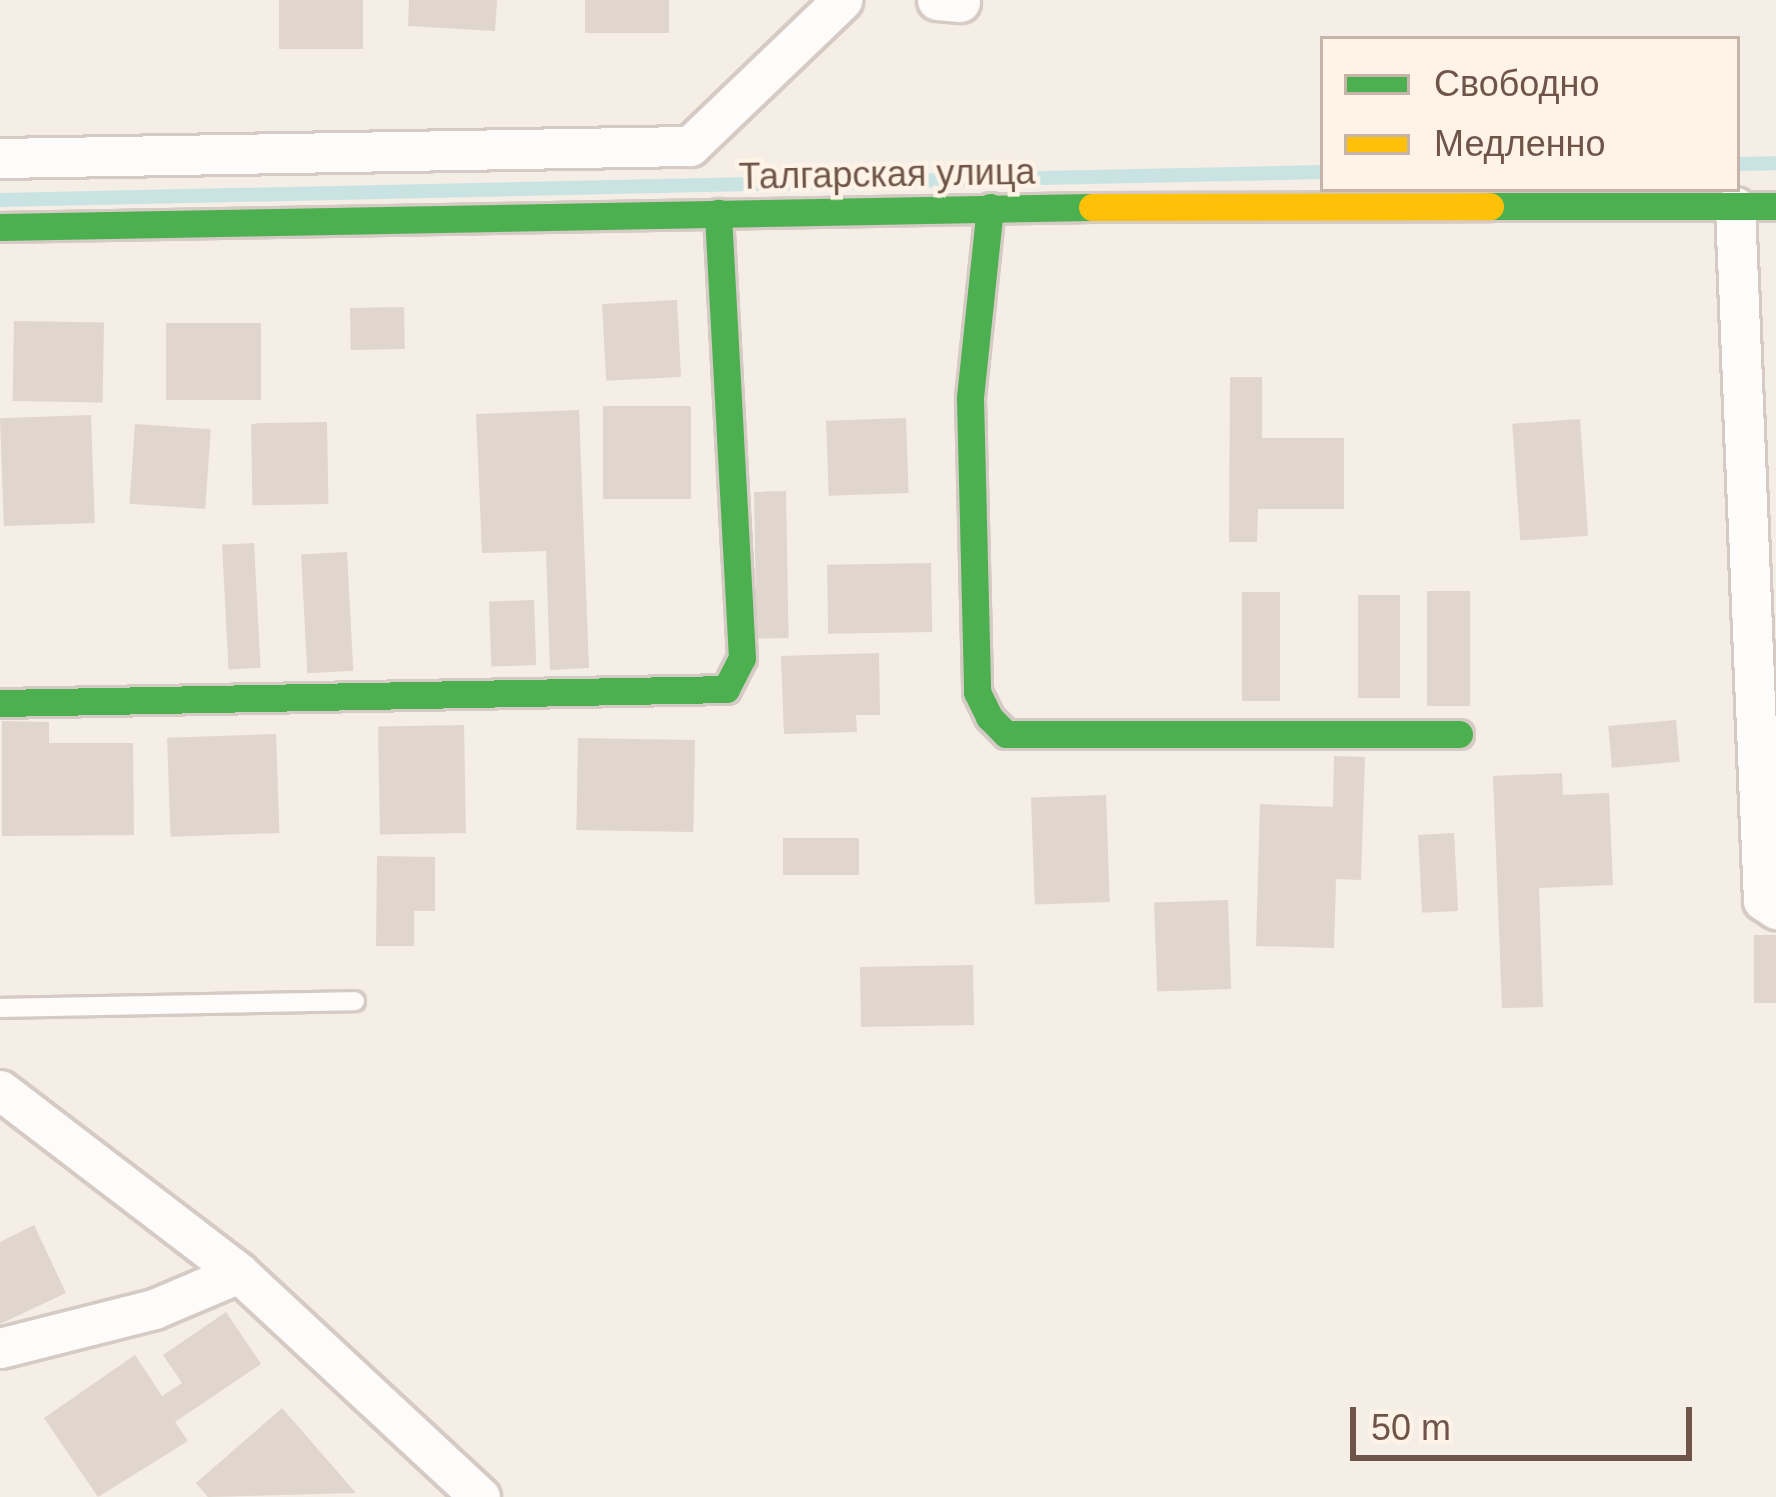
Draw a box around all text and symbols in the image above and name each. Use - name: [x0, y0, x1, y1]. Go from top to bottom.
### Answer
- legend: [1320, 36, 1740, 192]
- text: Свободно: [1434, 63, 1600, 104]
- text: Медленно: [1434, 123, 1605, 164]
- street label: Талгарская улица: [738, 150, 1036, 198]
- scale bar: [1356, 1383, 1698, 1457]
- text: 50 m: [1371, 1407, 1451, 1448]

